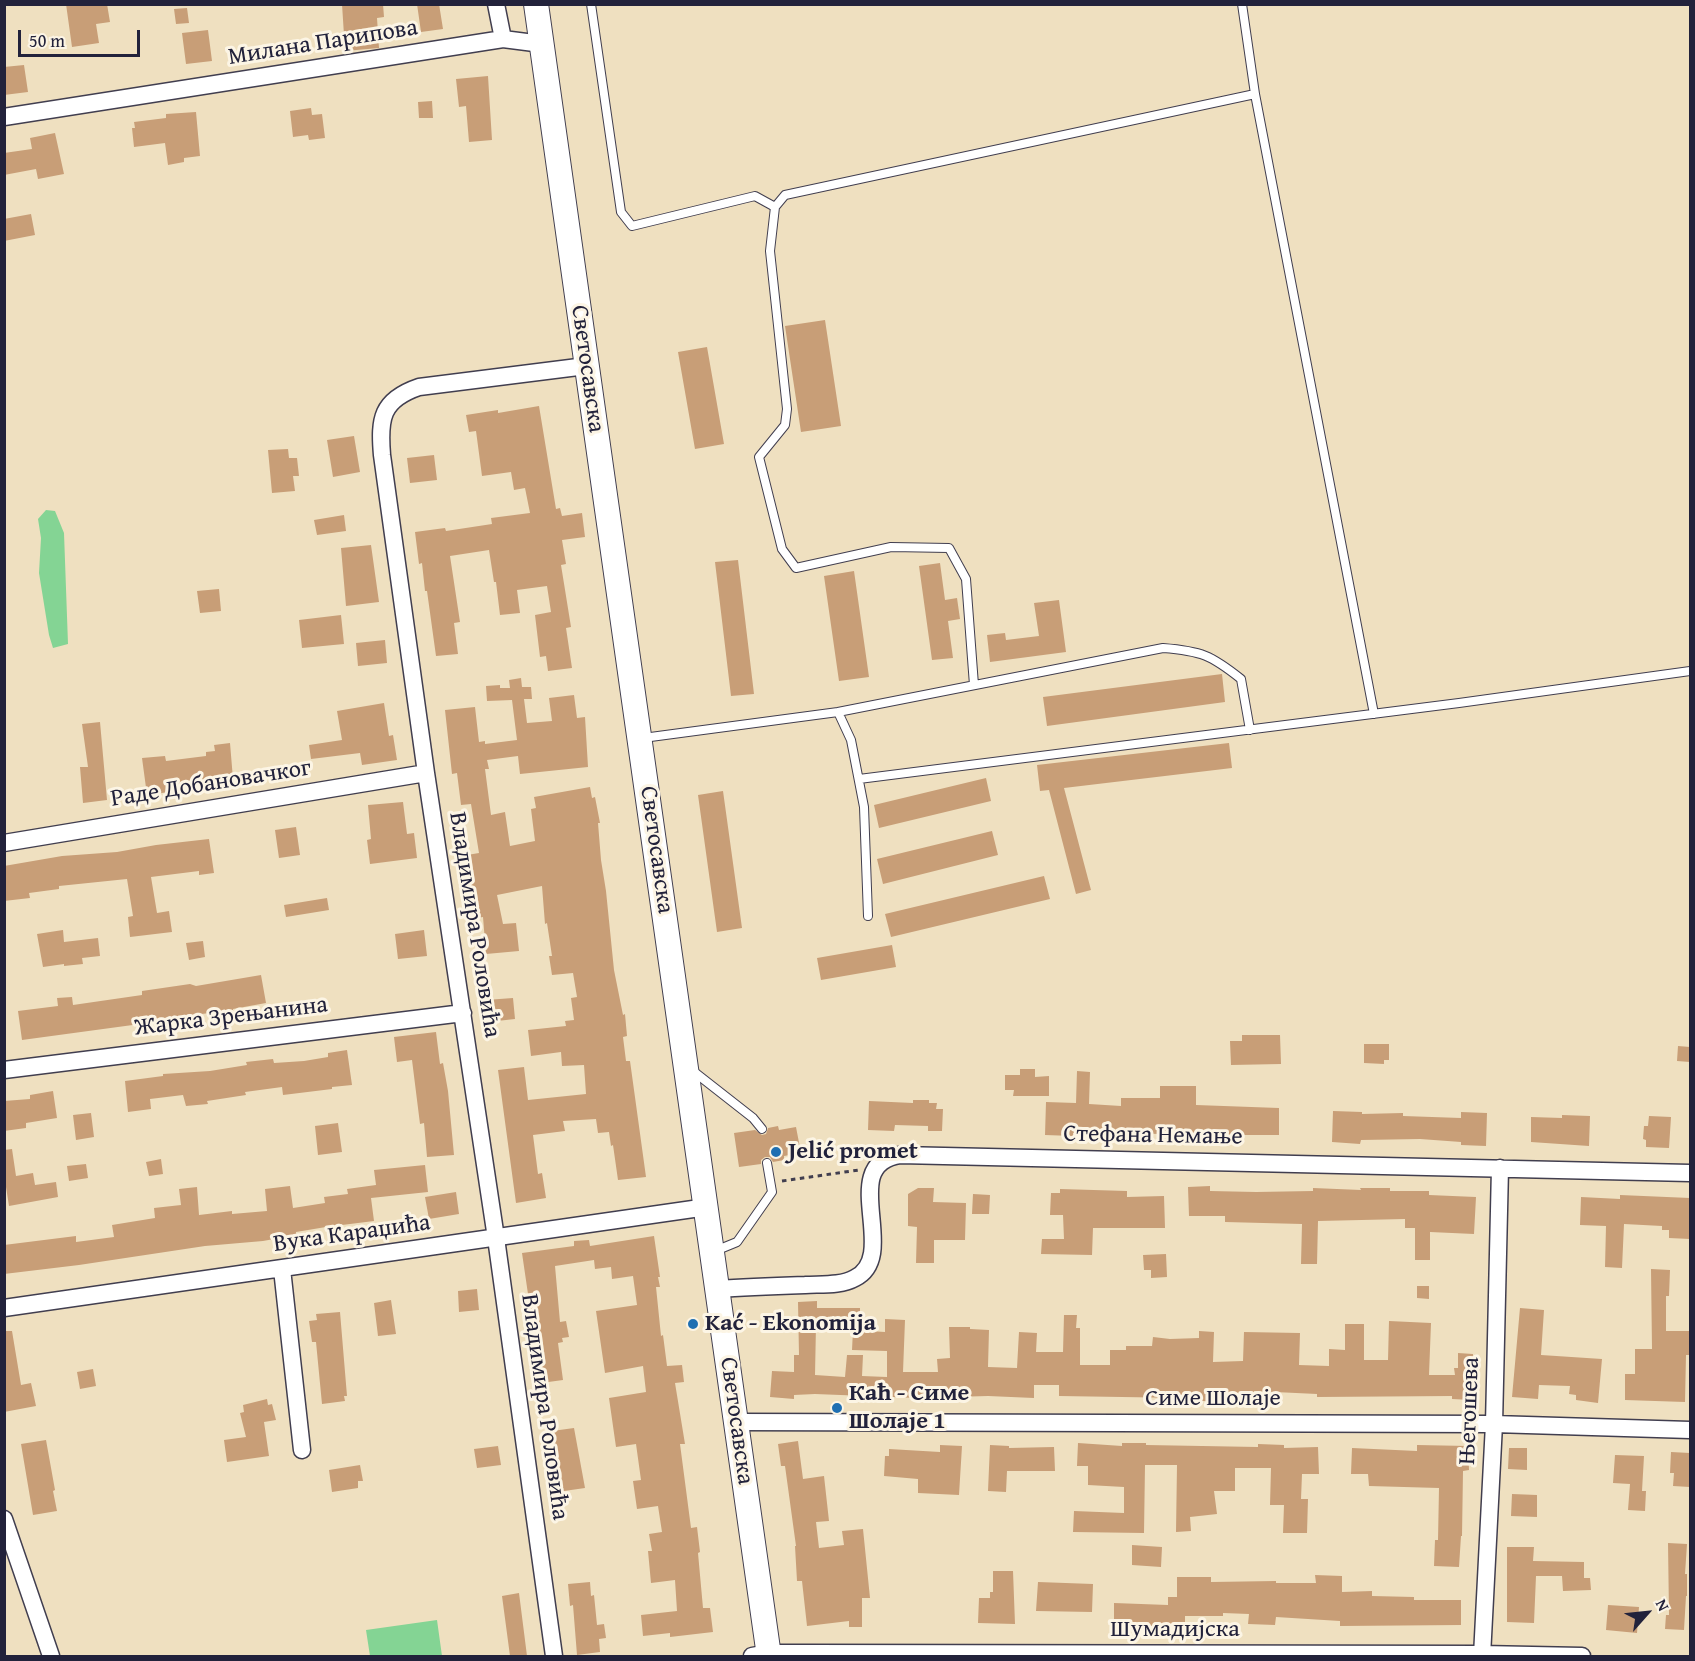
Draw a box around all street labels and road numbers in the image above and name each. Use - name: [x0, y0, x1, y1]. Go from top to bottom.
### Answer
- street label: Милана Парипова: [226, 14, 420, 72]
- street label: Светосавска: [564, 303, 610, 435]
- street label: Раде Добановачког: [109, 754, 313, 814]
- street label: Светосавска: [633, 784, 679, 916]
- street label: Владимира Роловића: [442, 810, 506, 1040]
- street label: Жарка Зрењанина: [133, 991, 329, 1043]
- street label: Стефана Немање: [1063, 1120, 1243, 1152]
- street label: Вука Караџића: [272, 1209, 432, 1259]
- street label: Владимира Роловића: [514, 1292, 574, 1522]
- street label: Светосавска: [713, 1355, 759, 1487]
- street label: Његошева: [1454, 1357, 1486, 1465]
- street label: Симе Шолаје: [1145, 1385, 1281, 1413]
- street label: Шумадијска: [1110, 1616, 1240, 1644]

